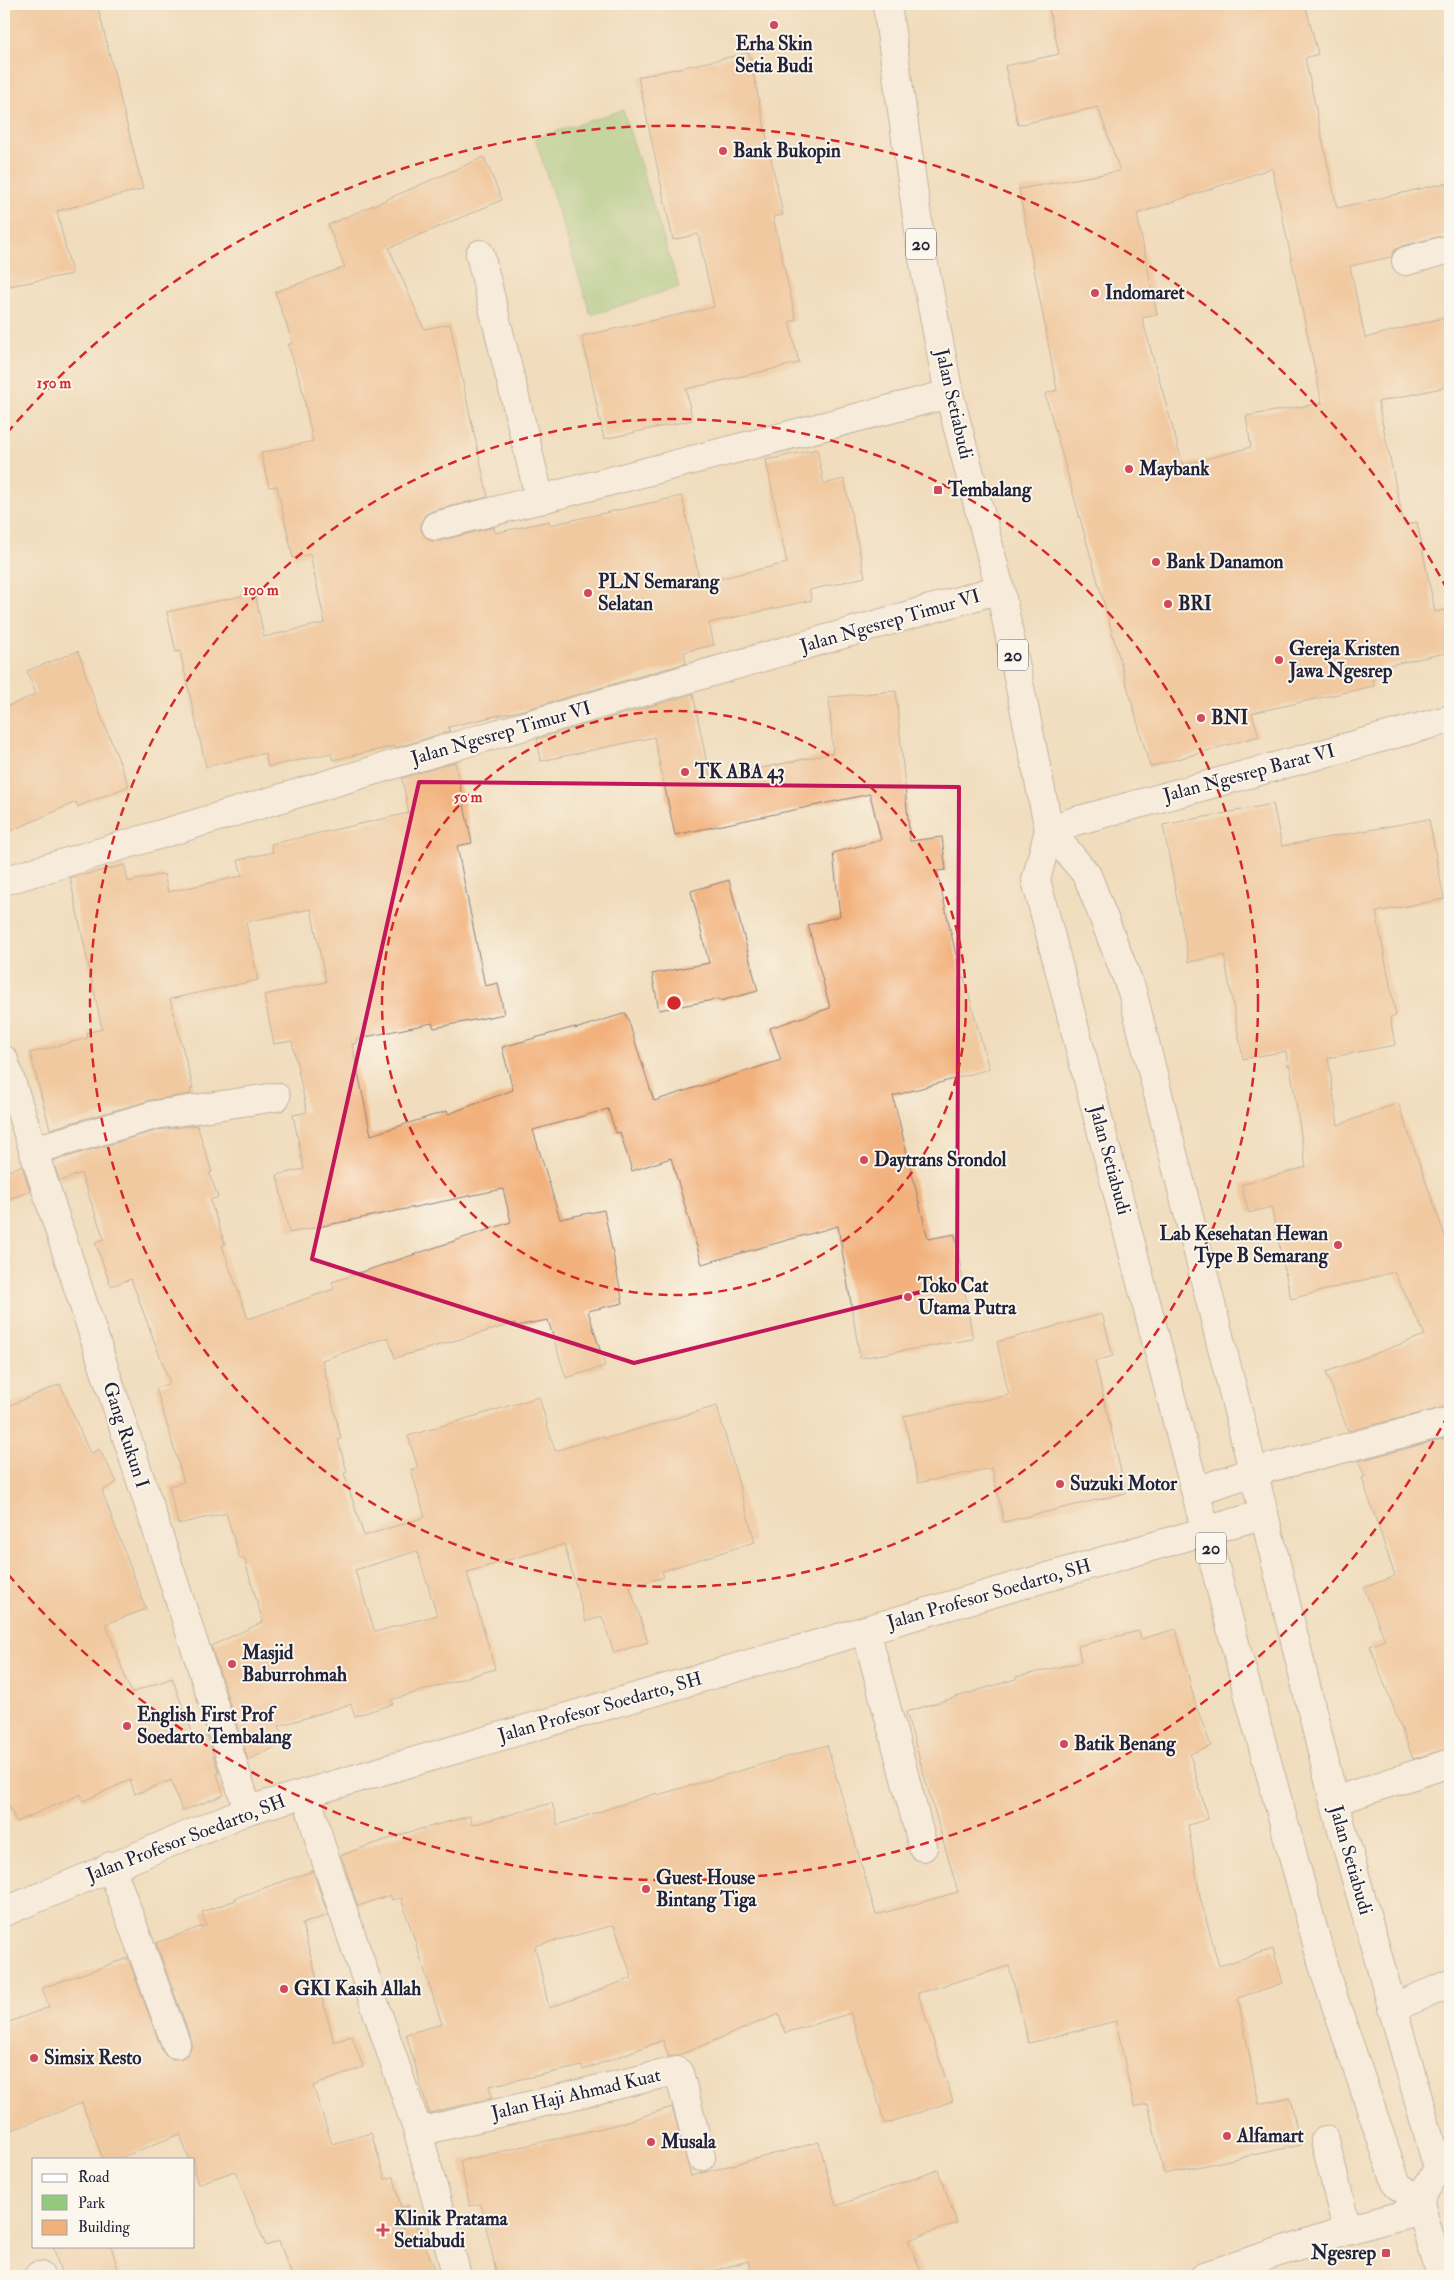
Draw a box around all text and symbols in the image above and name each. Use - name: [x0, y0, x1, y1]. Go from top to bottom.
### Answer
- marker: Erha Skin Setia Budi: [768, 19, 780, 31]
- place label: Erha Skin Setia Budi: [735, 32, 813, 78]
- place label: Bank Bukopin: [733, 139, 841, 164]
- marker: Bank Bukopin: [717, 145, 729, 157]
- road number: 20: [906, 228, 936, 260]
- place label: Indomaret: [1105, 281, 1185, 305]
- marker: Indomaret: [1089, 287, 1101, 299]
- street label: Jalan Setiabudi: [929, 345, 978, 462]
- text: 150 m: [37, 374, 71, 393]
- place label: Maybank: [1138, 457, 1210, 482]
- marker: Maybank: [1123, 463, 1135, 475]
- place label: Tembalang: [947, 478, 1032, 503]
- marker: Tembalang: [932, 484, 944, 496]
- place label: Bank Danamon: [1166, 550, 1284, 574]
- marker: Bank Danamon: [1150, 556, 1162, 568]
- place label: PLN Semarang Selatan: [598, 570, 720, 616]
- text: 100 m: [243, 581, 279, 600]
- street label: Jalan Ngesrep Timur VI: [796, 584, 983, 659]
- marker: PLN Semarang Selatan: [582, 587, 594, 599]
- place label: BRI: [1178, 592, 1212, 616]
- marker: BRI: [1162, 598, 1174, 610]
- place label: Gereja Kristen Jawa Ngesrep: [1288, 637, 1400, 684]
- road number: 20: [998, 640, 1028, 670]
- marker: Gereja Kristen Jawa Ngesrep: [1273, 654, 1285, 666]
- street label: Jalan Ngesrep Timur VI: [407, 696, 594, 771]
- place label: BNI: [1211, 706, 1248, 730]
- marker: BNI: [1195, 712, 1207, 724]
- street label: Jalan Ngesrep Barat VI: [1160, 739, 1338, 809]
- place label: TK ABA 43: [694, 760, 785, 784]
- marker: TK ABA 43: [679, 766, 691, 778]
- text: 50 m: [454, 788, 483, 807]
- centre of rings: [665, 994, 683, 1012]
- street label: Jalan Setiabudi: [1084, 1102, 1136, 1217]
- place label: Daytrans Srondol: [874, 1148, 1007, 1173]
- marker: Daytrans Srondol: [858, 1154, 870, 1166]
- place label: Lab Kesehatan Hewan Type B Semarang: [1160, 1222, 1329, 1269]
- marker: Lab Kesehatan Hewan Type B Semarang: [1332, 1239, 1344, 1251]
- place label: Toko Cat Utama Putra: [917, 1274, 1017, 1320]
- marker: Toko Cat Utama Putra: [902, 1291, 914, 1303]
- street label: Gang Rukun I: [98, 1379, 154, 1491]
- place label: Suzuki Motor: [1070, 1472, 1178, 1496]
- marker: Suzuki Motor: [1054, 1478, 1066, 1490]
- road number: 20: [1196, 1532, 1226, 1564]
- street label: Jalan Profesor Soedarto, SH: [883, 1553, 1094, 1635]
- place label: Masjid Baburrohmah: [241, 1641, 347, 1687]
- marker: Masjid Baburrohmah: [226, 1658, 238, 1670]
- street label: Jalan Profesor Soedarto, SH: [494, 1666, 705, 1748]
- place label: English First Prof Soedarto Tembalang: [137, 1703, 292, 1750]
- marker: English First Prof Soedarto Tembalang: [121, 1720, 133, 1732]
- place label: Batik Benang: [1074, 1732, 1176, 1757]
- marker: Batik Benang: [1058, 1738, 1070, 1750]
- street label: Jalan Profesor Soedarto, SH: [82, 1789, 289, 1887]
- street label: Jalan Setiabudi: [1324, 1802, 1378, 1917]
- place label: Guest House Bintang Tiga: [656, 1866, 757, 1913]
- marker: Guest House Bintang Tiga: [640, 1883, 652, 1895]
- place label: GKI Kasih Allah: [294, 1977, 421, 2001]
- marker: GKI Kasih Allah: [278, 1983, 290, 1995]
- place label: Simsix Resto: [44, 2046, 141, 2070]
- marker: Simsix Resto: [28, 2052, 40, 2064]
- street label: Jalan Haji Ahmad Kuat: [488, 2063, 663, 2125]
- place label: Alfamart: [1236, 2124, 1305, 2148]
- place label: Musala: [660, 2130, 717, 2154]
- marker: Alfamart: [1221, 2130, 1233, 2142]
- marker: Musala: [645, 2136, 657, 2148]
- legend: [32, 2158, 195, 2248]
- text: Road: [78, 2168, 110, 2187]
- text: Park: [78, 2194, 105, 2213]
- place label: Klinik Pratama Setiabudi: [394, 2207, 509, 2253]
- text: Building: [78, 2218, 130, 2237]
- marker: Klinik Pratama Setiabudi: [376, 2223, 390, 2237]
- place label: Ngesrep: [1310, 2241, 1376, 2266]
- marker: Ngesrep: [1380, 2247, 1392, 2259]

